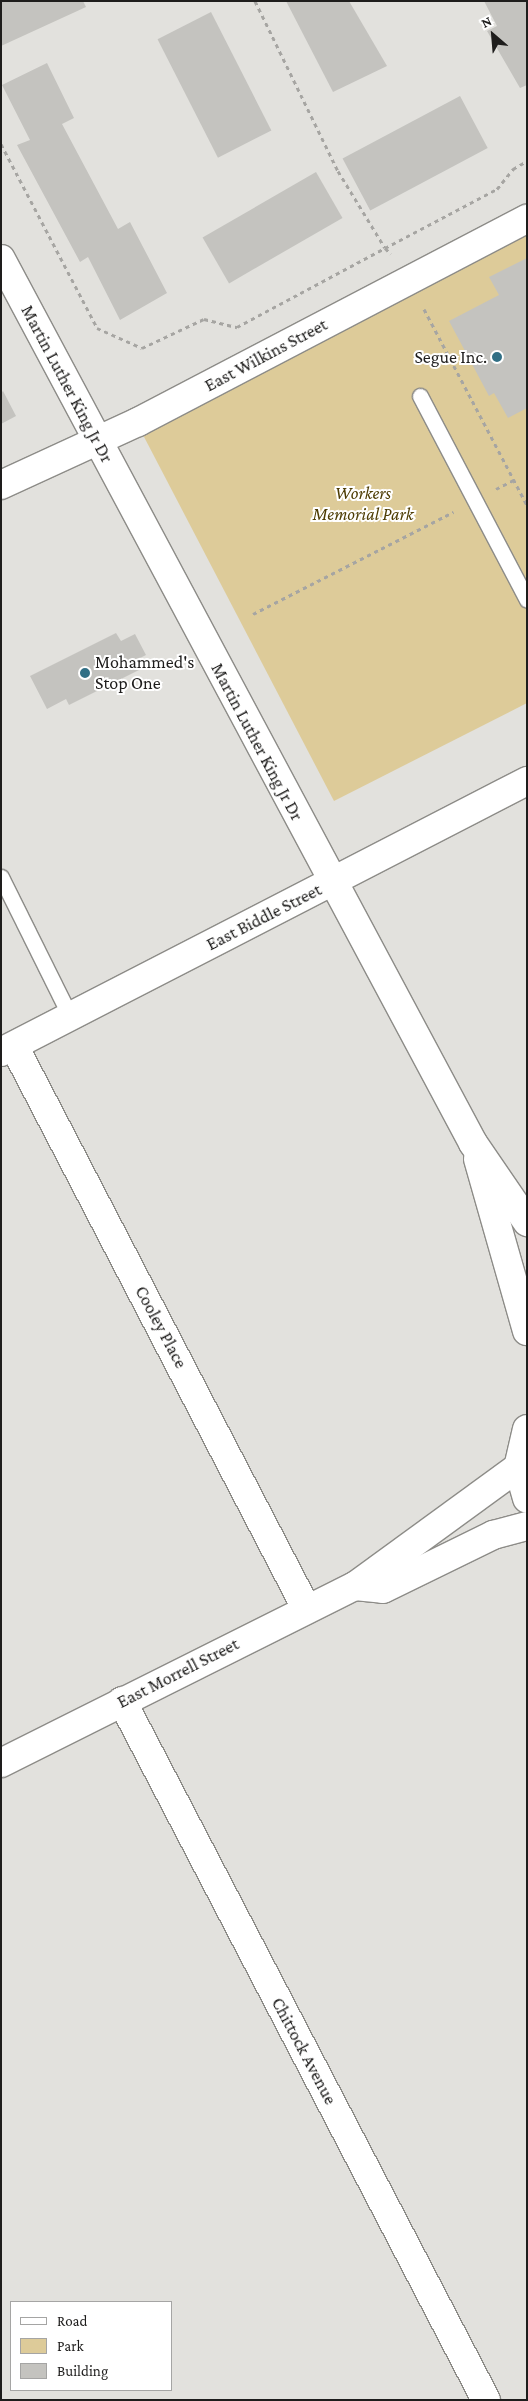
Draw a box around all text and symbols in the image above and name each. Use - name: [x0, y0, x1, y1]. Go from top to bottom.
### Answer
- north arrow: [468, 10, 518, 60]
- text: N: [478, 12, 494, 31]
- street label: Martin Luther King Jr Dr: [16, 301, 118, 467]
- street label: East Wilkins Street: [201, 314, 331, 396]
- place label: Segue Inc.: [414, 346, 487, 368]
- marker: Segue Inc.: [491, 351, 503, 363]
- park label: Workers Memorial Park: [312, 483, 414, 526]
- place label: Mohammed's Stop One: [95, 652, 194, 694]
- street label: Martin Luther King Jr Dr: [206, 659, 308, 825]
- marker: Mohammed's Stop One: [79, 667, 91, 679]
- street label: East Biddle Street: [203, 879, 325, 955]
- street label: Cooley Place: [130, 1282, 192, 1372]
- street label: East Morrell Street: [114, 1633, 242, 1713]
- street label: Chittock Avenue: [267, 1994, 341, 2108]
- legend: [10, 2301, 172, 2391]
- text: Road: [57, 2313, 87, 2329]
- text: Park: [57, 2338, 84, 2354]
- text: Building: [57, 2363, 108, 2379]

